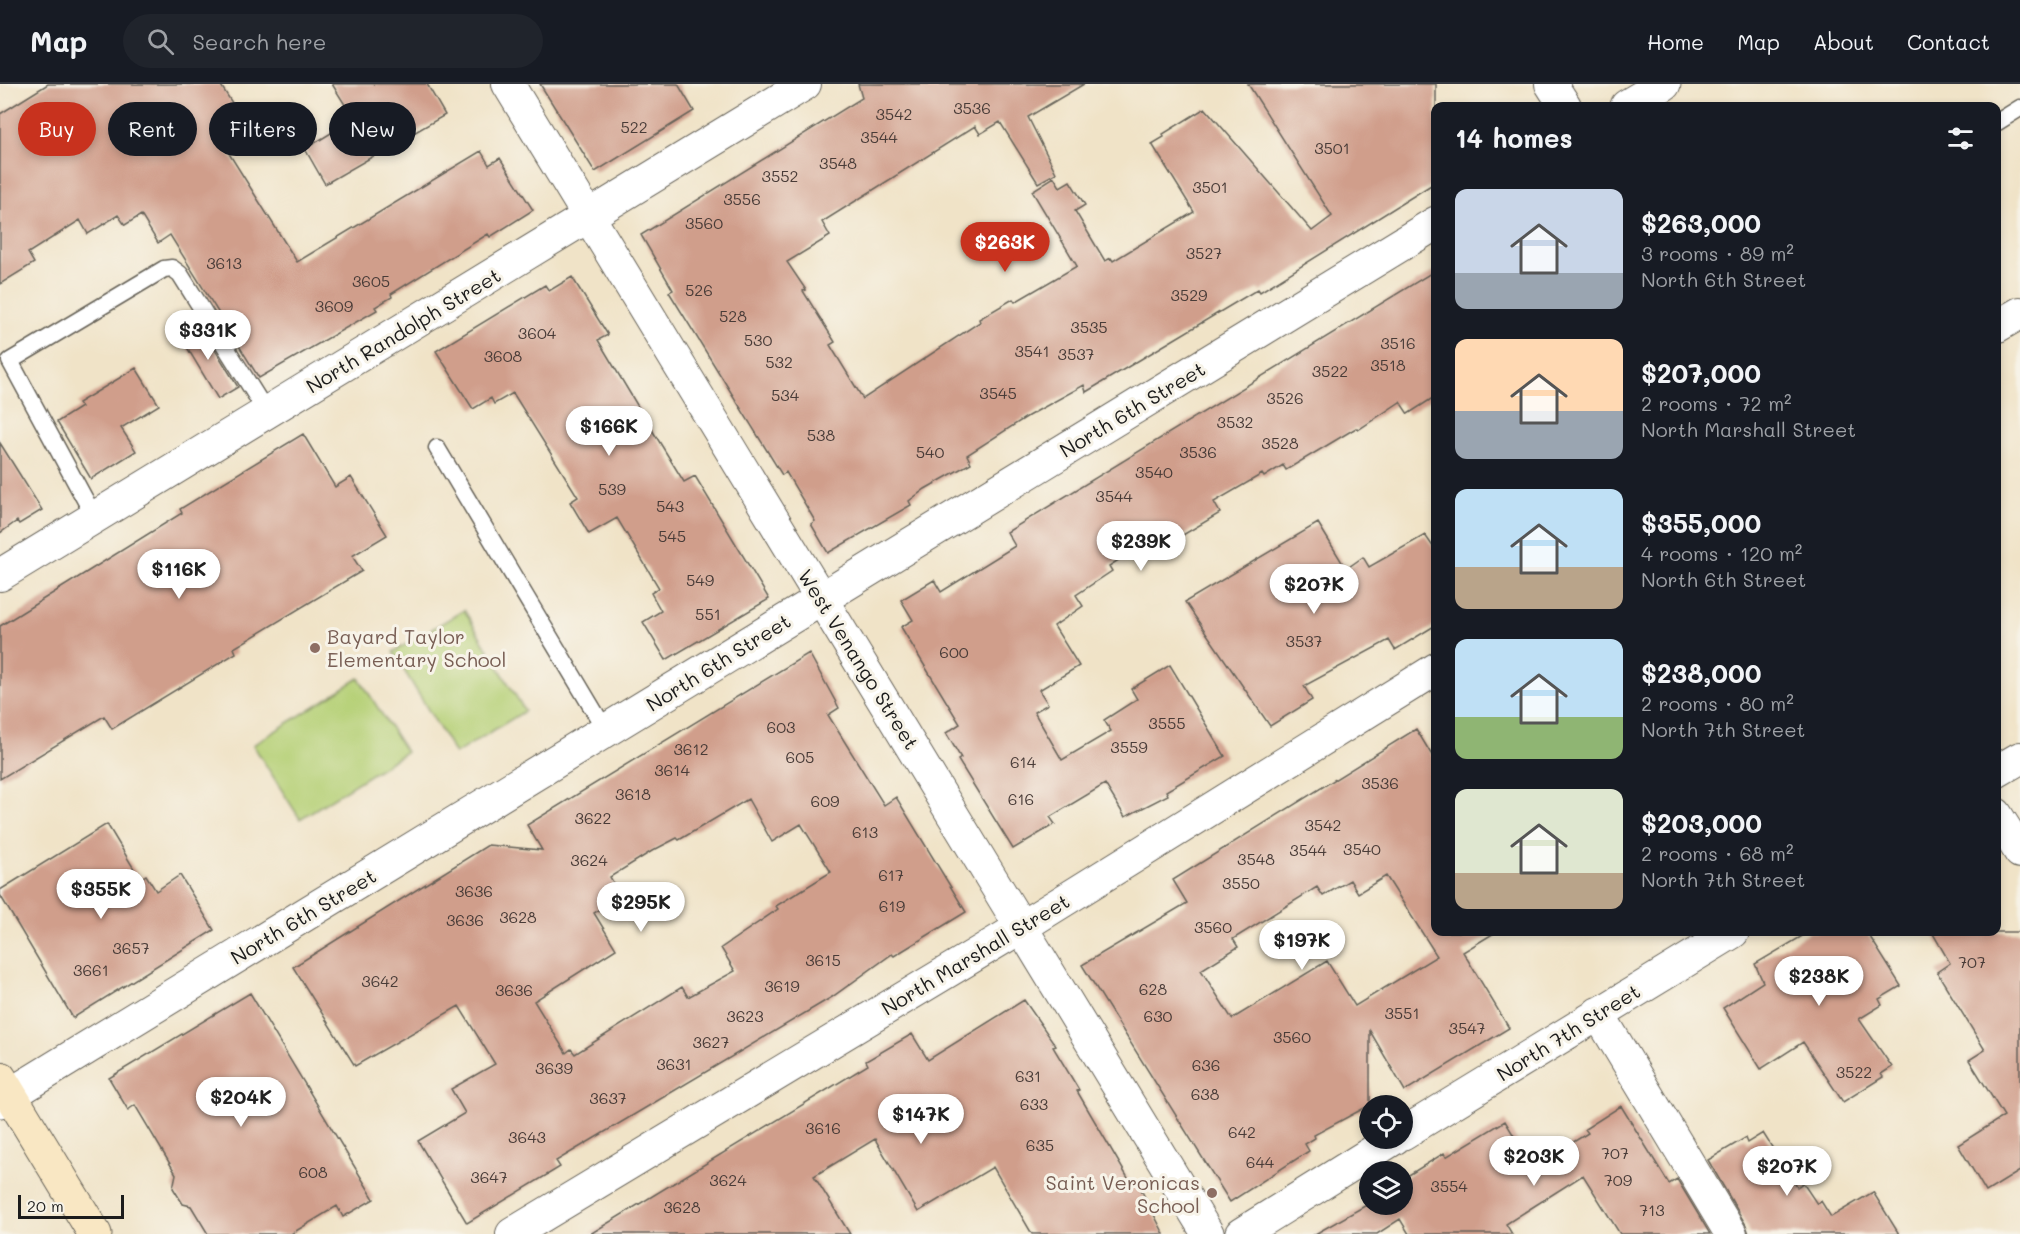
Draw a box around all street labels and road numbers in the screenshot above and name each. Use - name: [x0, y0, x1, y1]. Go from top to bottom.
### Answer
- street label: North Randolph Street: [301, 261, 505, 399]
- street label: North 6th Street: [1054, 355, 1210, 463]
- street label: West Venango Street: [793, 564, 925, 754]
- street label: North 6th Street: [641, 607, 795, 717]
- street label: North 6th Street: [225, 862, 381, 970]
- street label: North Marshall Street: [876, 887, 1074, 1021]
- street label: North 7th Street: [1491, 977, 1645, 1087]

